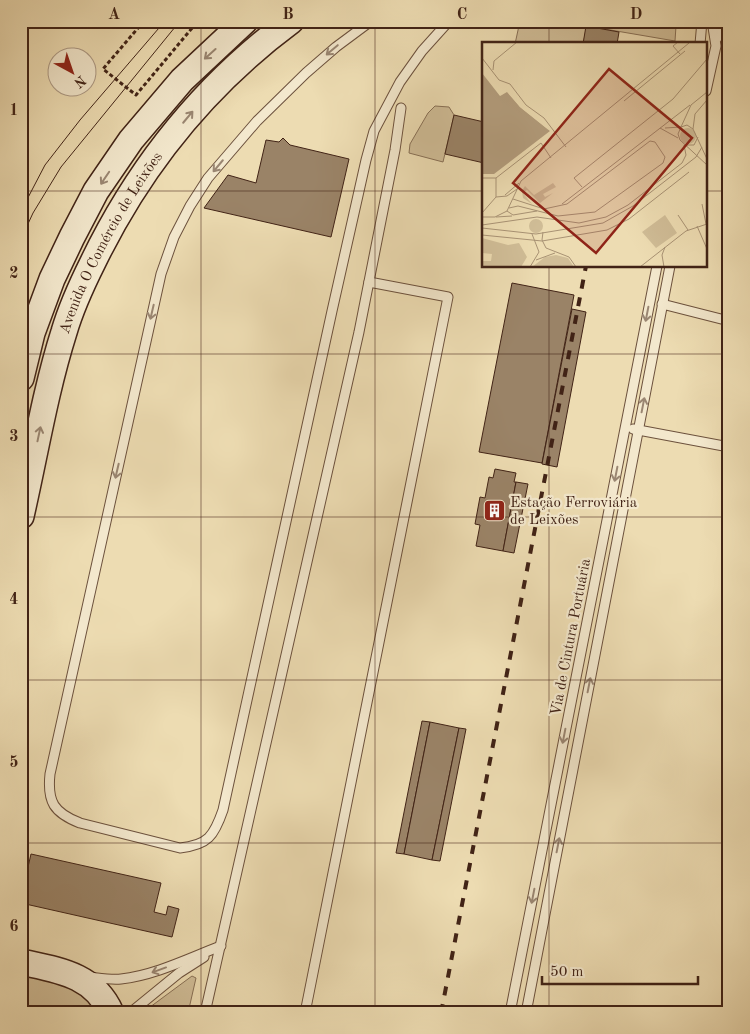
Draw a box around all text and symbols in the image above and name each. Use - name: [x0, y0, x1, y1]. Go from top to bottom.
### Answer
- text: A: [108, 7, 120, 23]
- text: B: [282, 7, 294, 23]
- text: C: [457, 7, 467, 23]
- text: D: [630, 7, 642, 23]
- inset map: [482, 42, 708, 268]
- one-way arrow: [326, 45, 339, 56]
- north arrow: [48, 48, 98, 98]
- one-way arrow: [203, 49, 216, 60]
- text: N: [71, 72, 88, 90]
- text: 1: [9, 103, 19, 119]
- one-way arrow: [182, 111, 193, 124]
- street label: Avenida O Comércio de Leixões: [58, 150, 166, 336]
- one-way arrow: [212, 159, 224, 172]
- one-way arrow: [100, 171, 110, 185]
- text: 2: [9, 266, 19, 282]
- one-way arrow: [147, 304, 157, 320]
- one-way arrow: [642, 306, 651, 322]
- one-way arrow: [639, 398, 648, 414]
- one-way arrow: [35, 427, 44, 443]
- text: 3: [9, 429, 19, 445]
- one-way arrow: [112, 462, 121, 478]
- one-way arrow: [610, 465, 620, 481]
- place label: Estação Ferroviária de Leixões: [510, 496, 638, 528]
- building icon: Estação Ferroviária de Leixões: [482, 499, 506, 523]
- street label: Via de Cintura Portuária: [549, 557, 594, 717]
- text: 4: [9, 592, 19, 608]
- one-way arrow: [584, 677, 594, 693]
- one-way arrow: [559, 728, 569, 744]
- text: 5: [9, 755, 19, 771]
- one-way arrow: [554, 837, 563, 853]
- one-way arrow: [528, 887, 537, 903]
- text: 6: [9, 919, 19, 935]
- scale bar: [542, 954, 699, 986]
- text: 50 m: [550, 965, 584, 980]
- one-way arrow: [152, 966, 167, 975]

